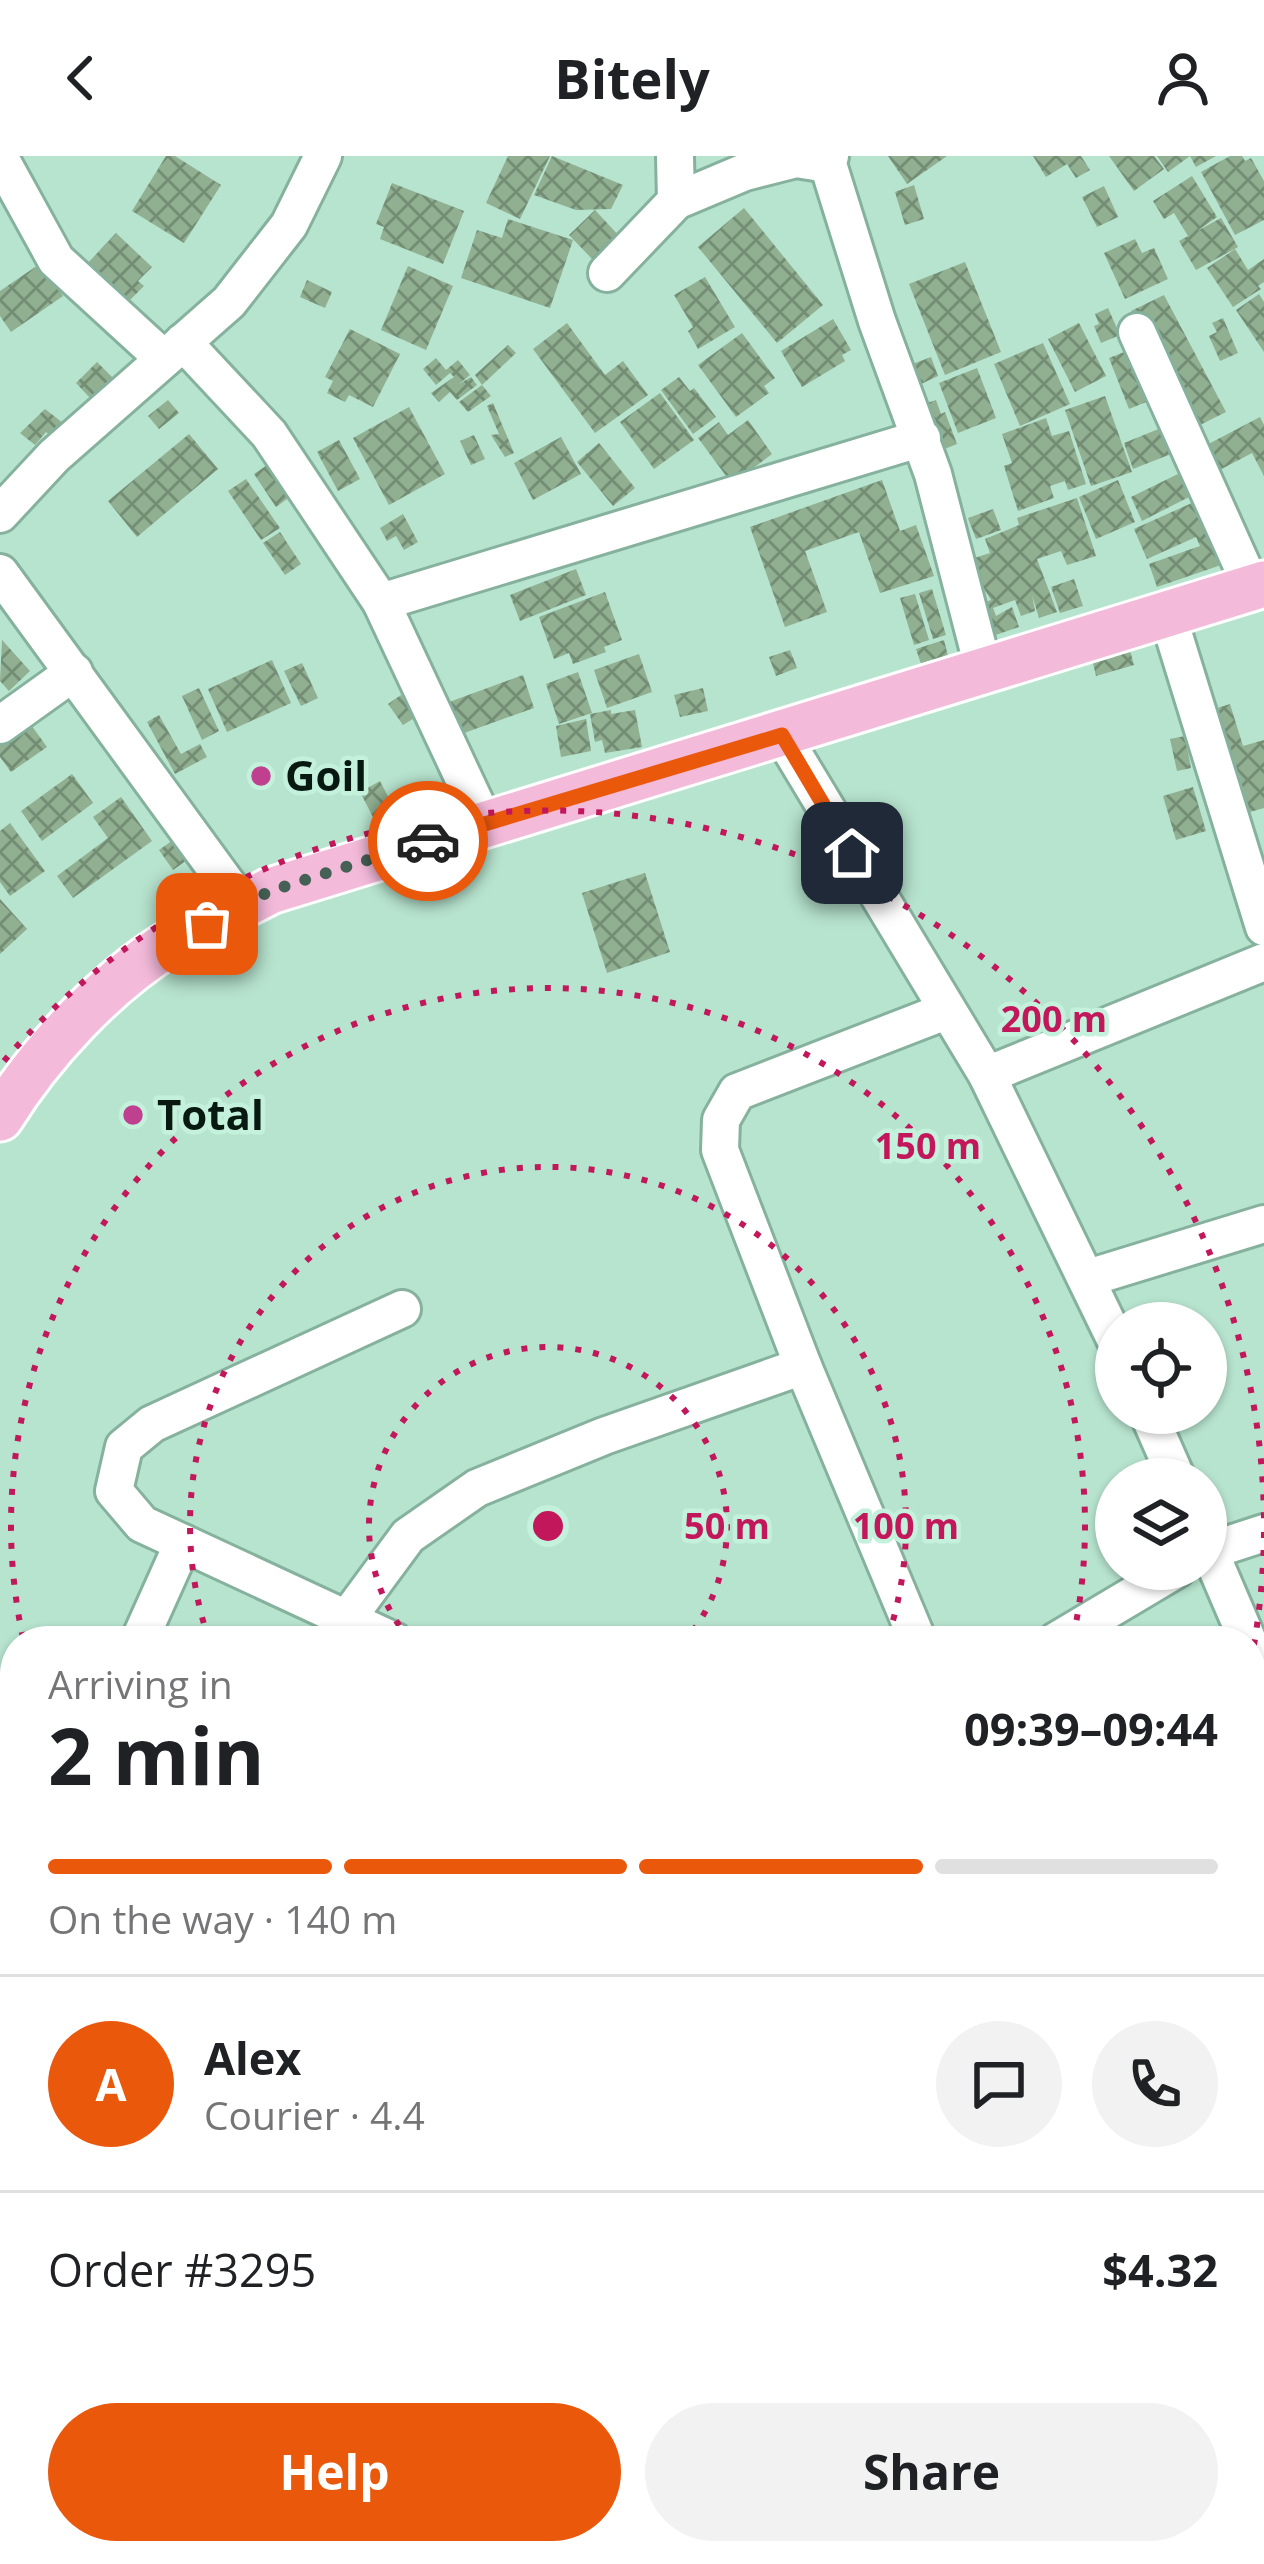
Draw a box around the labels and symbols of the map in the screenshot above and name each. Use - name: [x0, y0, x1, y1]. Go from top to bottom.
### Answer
- place label: Goil: [285, 746, 367, 803]
- marker: Goil: [248, 763, 274, 789]
- courier: [368, 781, 488, 901]
- pin: [801, 802, 903, 904]
- pin: [156, 873, 258, 975]
- text: 200 m: [1001, 994, 1107, 1043]
- place label: Total: [157, 1085, 264, 1142]
- marker: Total: [120, 1102, 146, 1128]
- text: 150 m: [875, 1121, 981, 1170]
- text: 50 m: [684, 1501, 770, 1550]
- text: 100 m: [853, 1501, 959, 1550]
- centre of rings: [527, 1505, 569, 1547]

